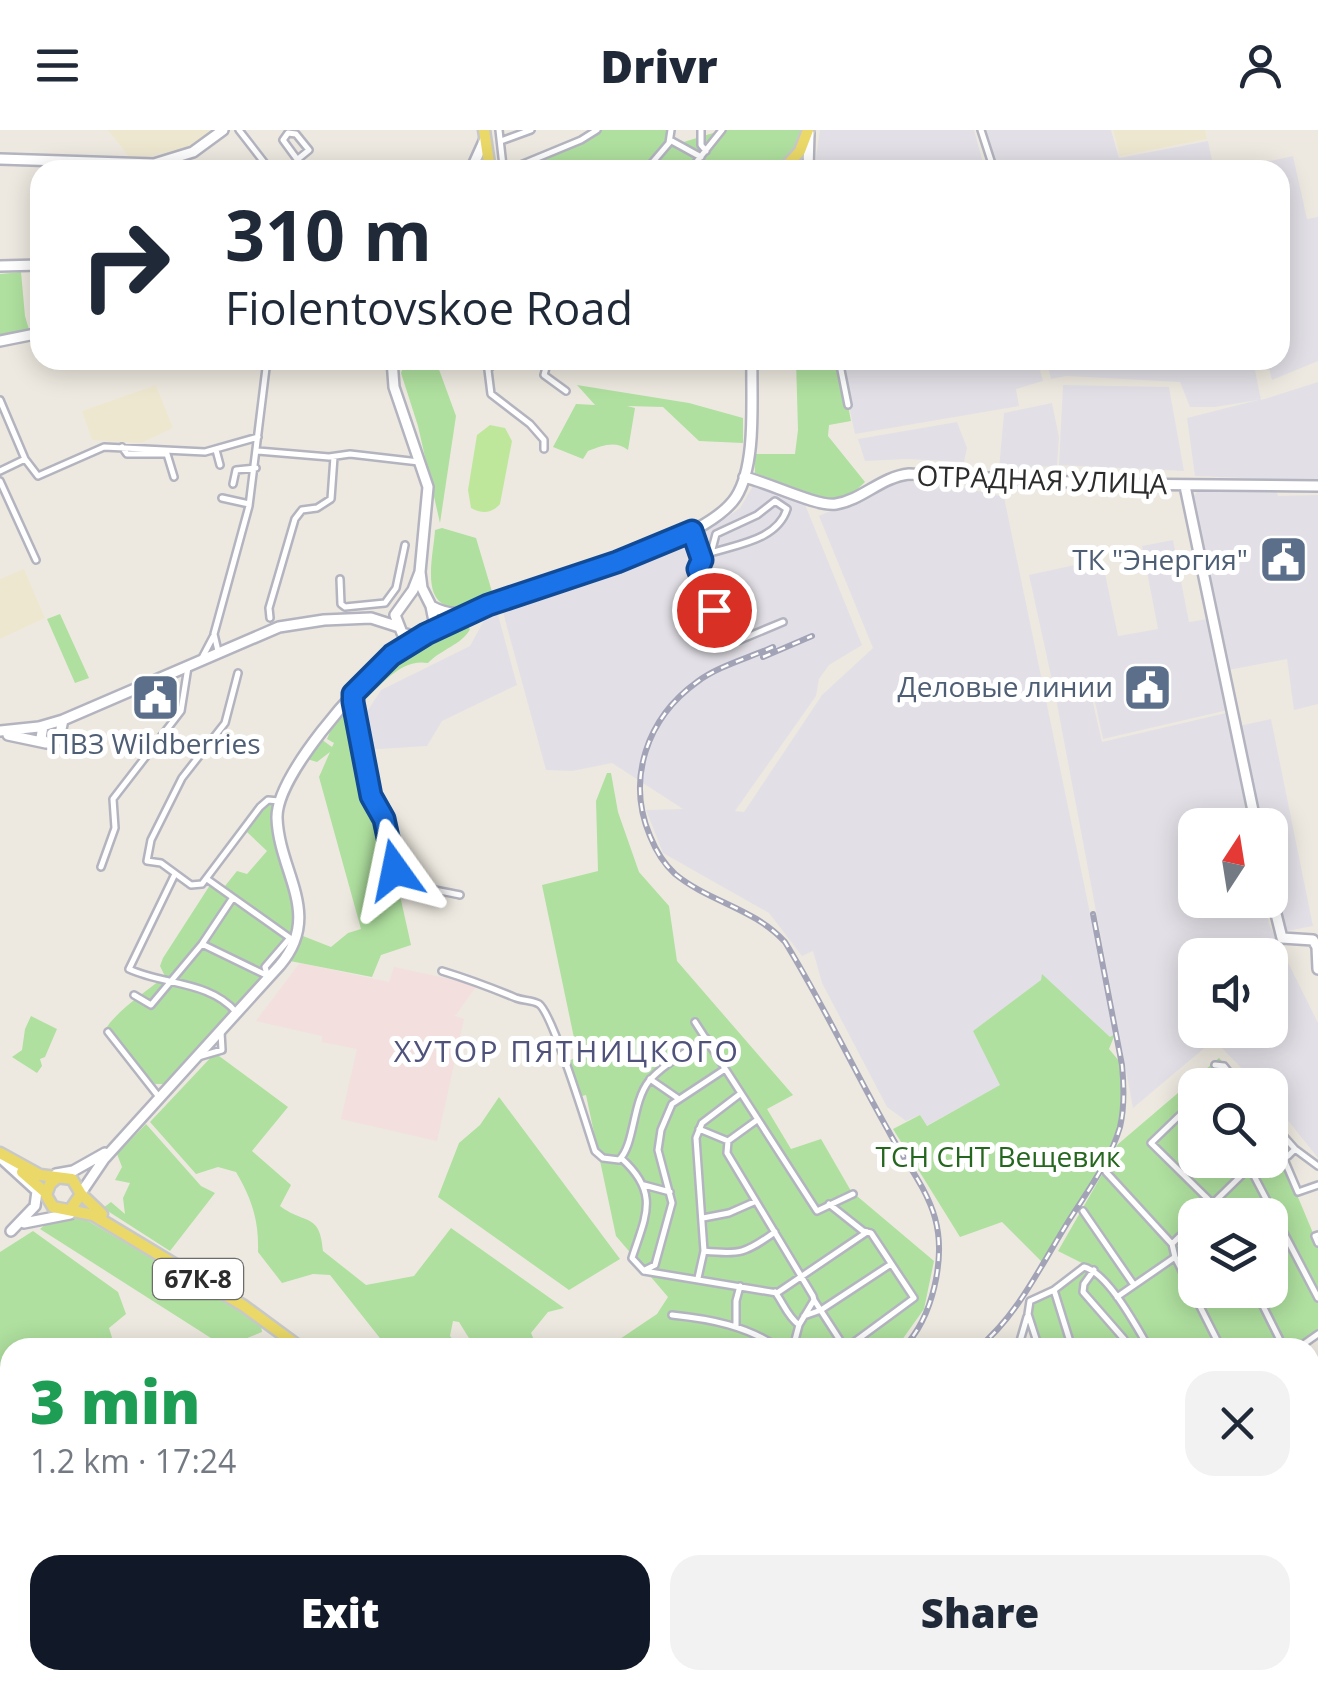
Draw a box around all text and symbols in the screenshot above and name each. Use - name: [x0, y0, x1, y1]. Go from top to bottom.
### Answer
- text: Drivr: [600, 35, 718, 96]
- icon: menu: [30, 38, 85, 93]
- icon: person: [1233, 38, 1288, 93]
- text: 310 m: [225, 186, 432, 282]
- icon: right: [60, 200, 190, 330]
- text: Fiolentovskoe Road: [225, 277, 633, 338]
- street label: ОТРАДНАЯ УЛИЦА: [916, 456, 1168, 502]
- public building icon: ТК "Энергия": [1257, 534, 1309, 586]
- place label: ТК "Энергия": [1072, 540, 1248, 578]
- pin: [672, 568, 757, 653]
- icon: arrive: [687, 583, 742, 638]
- public building icon: Деловые линии: [1122, 661, 1174, 713]
- place label: Деловые линии: [898, 667, 1113, 705]
- public building icon: ПВЗ Wildberries: [129, 671, 181, 723]
- place label: ПВЗ Wildberries: [49, 724, 261, 762]
- north arrow: [1178, 808, 1288, 918]
- map controls: [1178, 808, 1288, 1308]
- position arrow: [343, 818, 447, 922]
- button: sound: [1178, 938, 1288, 1048]
- district label: ХУТОР ПЯТНИЦКОГО: [394, 1030, 740, 1071]
- button: search: [1178, 1068, 1288, 1178]
- park label: ТСН СНТ Вещевик: [876, 1137, 1121, 1175]
- button: layers: [1178, 1198, 1288, 1308]
- road number: 67К-8: [153, 1259, 243, 1299]
- text: 3 min: [30, 1360, 200, 1442]
- button: close: [1185, 1371, 1290, 1476]
- text: 1.2 km · 17:24: [30, 1439, 236, 1482]
- button: Exit: [30, 1555, 650, 1670]
- button: Share: [670, 1555, 1290, 1670]

